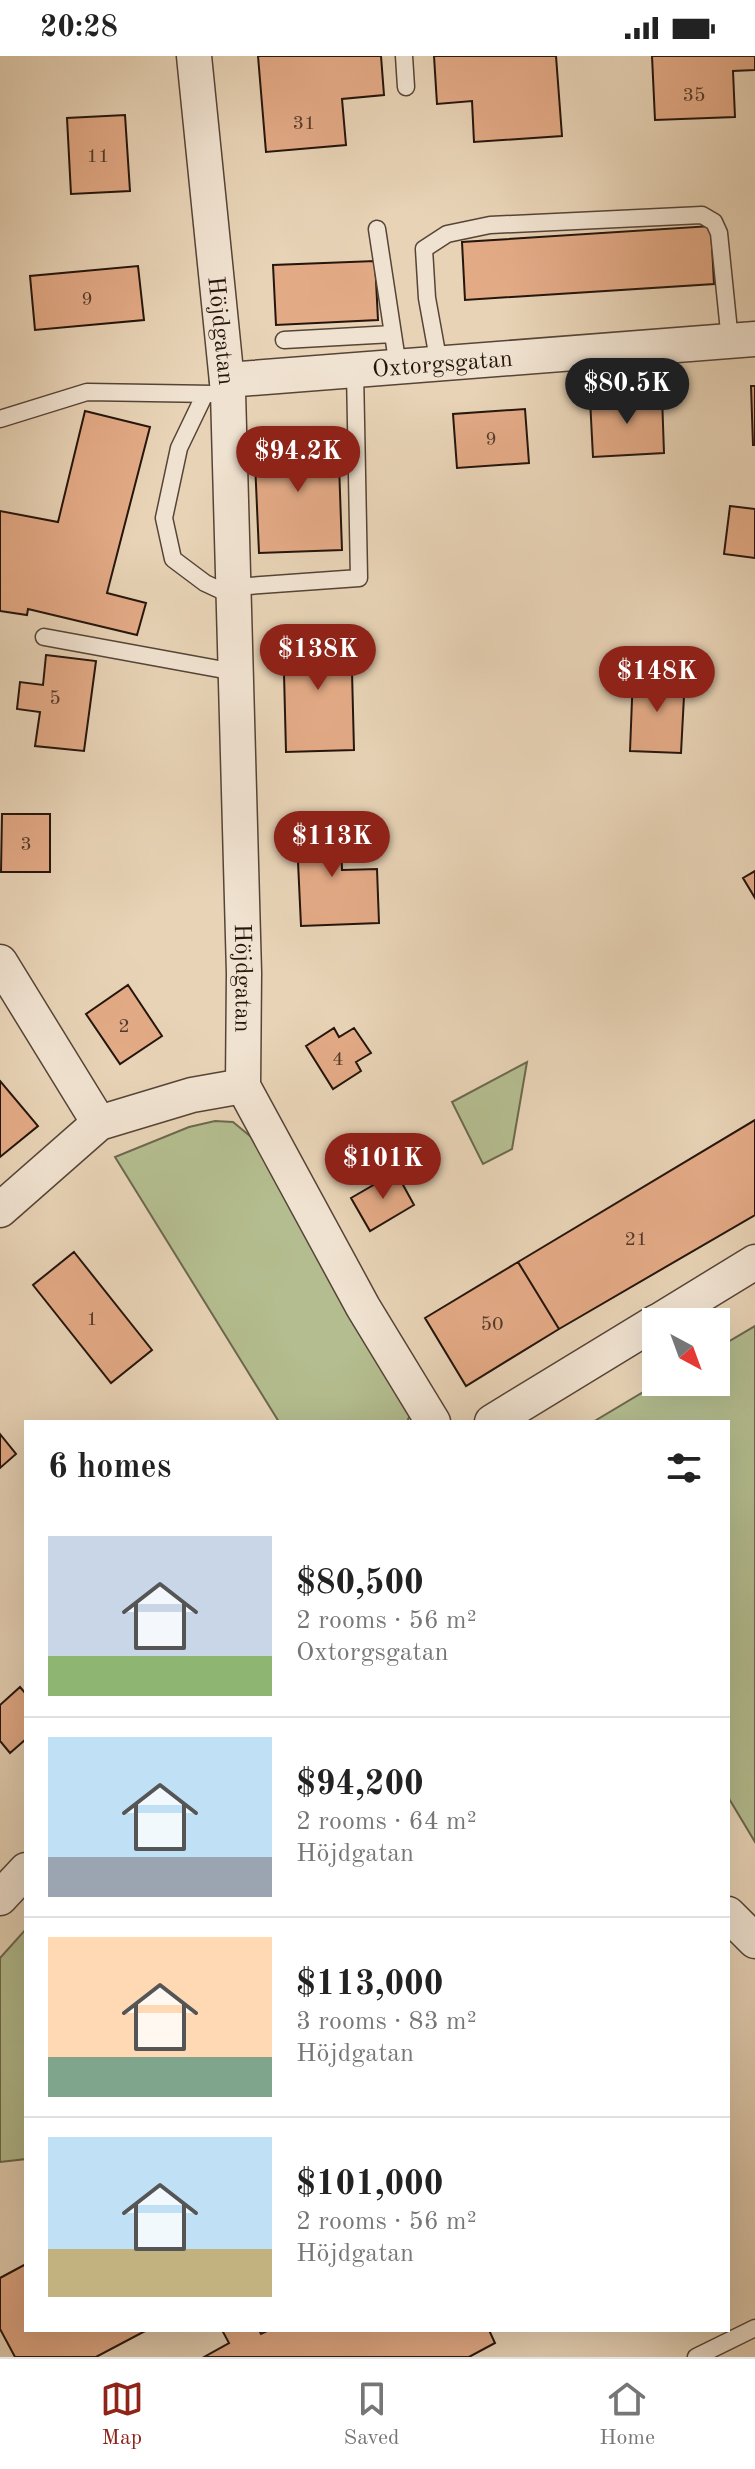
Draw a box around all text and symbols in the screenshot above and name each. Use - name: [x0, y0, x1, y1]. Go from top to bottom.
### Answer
- text: 20:28: [40, 13, 118, 43]
- house number: 35: [682, 86, 706, 106]
- house number: 31: [292, 114, 316, 134]
- house number: 11: [86, 147, 110, 167]
- street label: Höjdgatan: [202, 275, 237, 386]
- house number: 9: [81, 290, 93, 310]
- street label: Oxtorgsgatan: [371, 348, 514, 383]
- pin: $80.5K: [562, 358, 692, 426]
- text: $80.5K: [583, 371, 671, 397]
- pin: $94.2K: [233, 426, 363, 494]
- house number: 9: [485, 430, 497, 450]
- text: $94.2K: [254, 439, 342, 465]
- pin: $138K: [262, 624, 374, 692]
- text: $138K: [278, 637, 358, 663]
- pin: $148K: [601, 646, 713, 714]
- text: $148K: [617, 659, 697, 685]
- house number: 5: [49, 689, 61, 709]
- pin: $113K: [276, 811, 388, 879]
- text: $113K: [292, 824, 372, 850]
- house number: 3: [20, 835, 32, 855]
- street label: Höjdgatan: [229, 923, 254, 1033]
- house number: 2: [118, 1017, 130, 1037]
- house number: 4: [332, 1050, 344, 1070]
- pin: $101K: [327, 1133, 439, 1201]
- text: $101K: [343, 1146, 423, 1172]
- house number: 21: [624, 1230, 648, 1250]
- north arrow: [642, 1308, 730, 1396]
- map controls: [642, 1308, 730, 1396]
- house number: 1: [86, 1310, 98, 1330]
- house number: 50: [480, 1315, 504, 1335]
- icon: filters: [662, 1446, 706, 1490]
- text: 6 homes: [48, 1451, 171, 1485]
- text: $80,500: [296, 1567, 424, 1601]
- icon: home: [112, 1568, 208, 1664]
- text: 2 rooms · 56 m²: [296, 1608, 477, 1634]
- text: Oxtorgsgatan: [296, 1640, 449, 1666]
- text: $94,200: [296, 1768, 424, 1802]
- icon: home: [112, 1769, 208, 1865]
- text: 2 rooms · 64 m²: [296, 1809, 477, 1835]
- text: Höjdgatan: [296, 1841, 414, 1867]
- text: $113,000: [296, 1968, 444, 2002]
- icon: home: [112, 1969, 208, 2065]
- text: 3 rooms · 83 m²: [296, 2009, 477, 2035]
- text: Höjdgatan: [296, 2041, 414, 2067]
- text: $101,000: [296, 2168, 444, 2202]
- icon: home: [112, 2169, 208, 2265]
- text: 2 rooms · 56 m²: [296, 2209, 477, 2235]
- text: Höjdgatan: [296, 2241, 414, 2267]
- tab: Map: [100, 2377, 144, 2452]
- tab: Saved: [344, 2377, 400, 2452]
- tab: Home: [599, 2377, 655, 2452]

